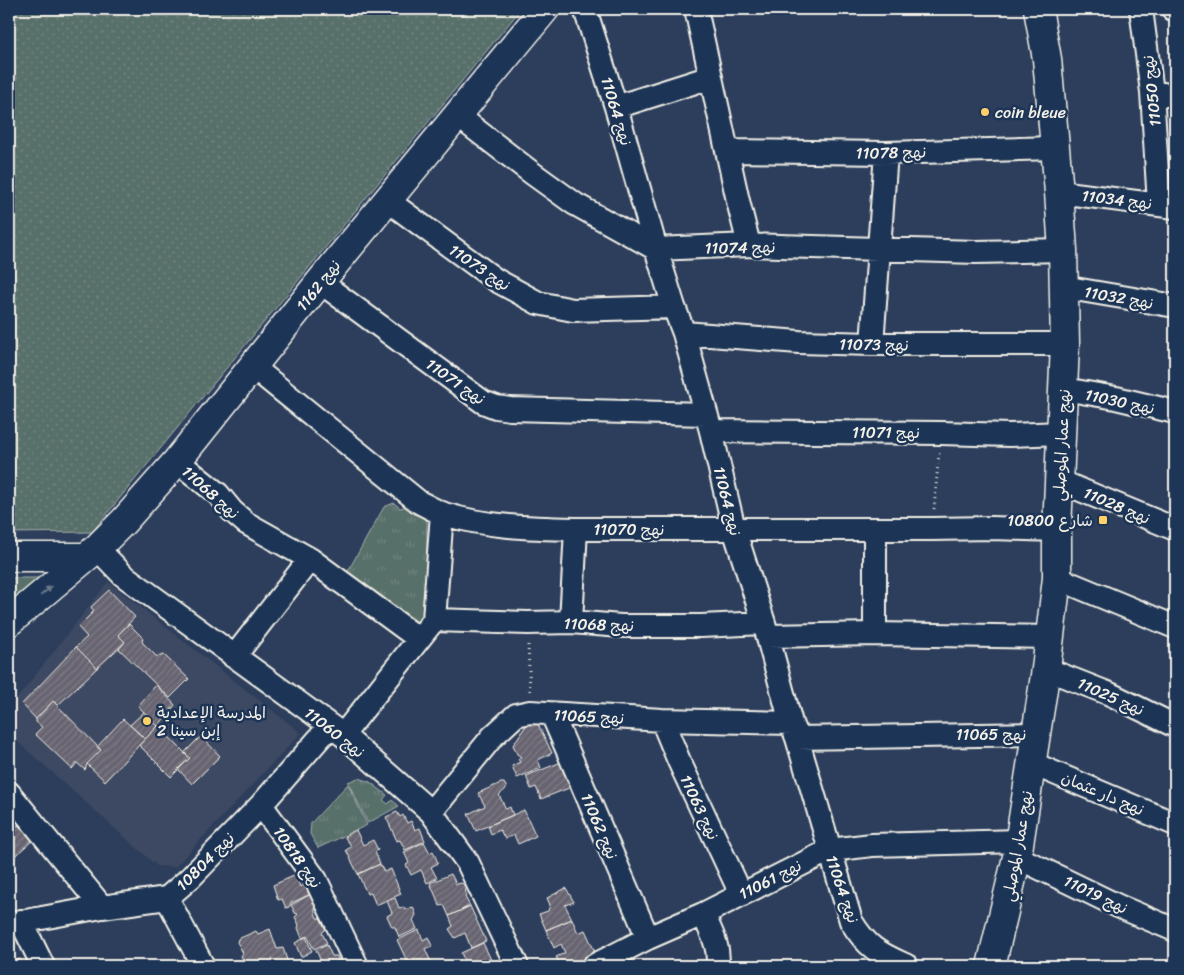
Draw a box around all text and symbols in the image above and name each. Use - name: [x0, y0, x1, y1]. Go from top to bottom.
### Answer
- street label: نهج 11050: [1133, 54, 1170, 128]
- street label: نهج 11064: [592, 73, 641, 149]
- place label: coin bleue: [995, 98, 1066, 127]
- marker: coin bleue: [979, 106, 991, 118]
- street label: نهج 11078: [855, 137, 927, 168]
- street label: نهج 11034: [1080, 181, 1154, 218]
- street label: نهج 11074: [704, 232, 776, 263]
- street label: نهج 11073: [443, 236, 517, 299]
- street label: نهج 1162: [288, 253, 349, 318]
- street label: نهج 11032: [1082, 277, 1156, 318]
- street label: نهج 11073: [839, 329, 909, 360]
- street label: نهج 11071: [420, 350, 492, 413]
- street label: نهج 11030: [1082, 380, 1157, 423]
- street label: نهج عمار الموصلي: [1044, 388, 1079, 502]
- street label: نهج 11071: [852, 418, 920, 447]
- street label: نهج 11068: [175, 458, 247, 527]
- street label: نهج 11064: [705, 463, 750, 539]
- street label: نهج 11028: [1079, 478, 1155, 533]
- place label: 10800 شارع: [1007, 506, 1093, 535]
- marker: 10800 شارع: [1097, 514, 1109, 526]
- street label: نهج 11070: [593, 515, 665, 544]
- one-way arrow: [40, 586, 52, 597]
- street label: نهج 11068: [563, 609, 635, 640]
- street label: نهج 11025: [1073, 669, 1149, 724]
- place label: المدرسة الإعدادية إبن سينا 2: [157, 698, 266, 745]
- street label: نهج 11060: [298, 699, 372, 766]
- street label: نهج 11065: [553, 700, 625, 733]
- marker: المدرسة الإعدادية إبن سينا 2: [141, 715, 153, 727]
- street label: نهج 11065: [956, 720, 1026, 749]
- street label: نهج دار عثمان: [1057, 763, 1149, 824]
- street label: نهج 11063: [672, 770, 727, 845]
- street label: نهج 11062: [572, 788, 627, 864]
- street label: نهج عمار الموصلي: [993, 788, 1042, 904]
- street label: نهج 10818: [265, 820, 330, 895]
- street label: نهج 10804: [169, 825, 242, 898]
- street label: نهج 11061: [733, 851, 807, 908]
- street label: نهج 11064: [817, 851, 868, 927]
- street label: نهج 11019: [1059, 866, 1133, 922]

